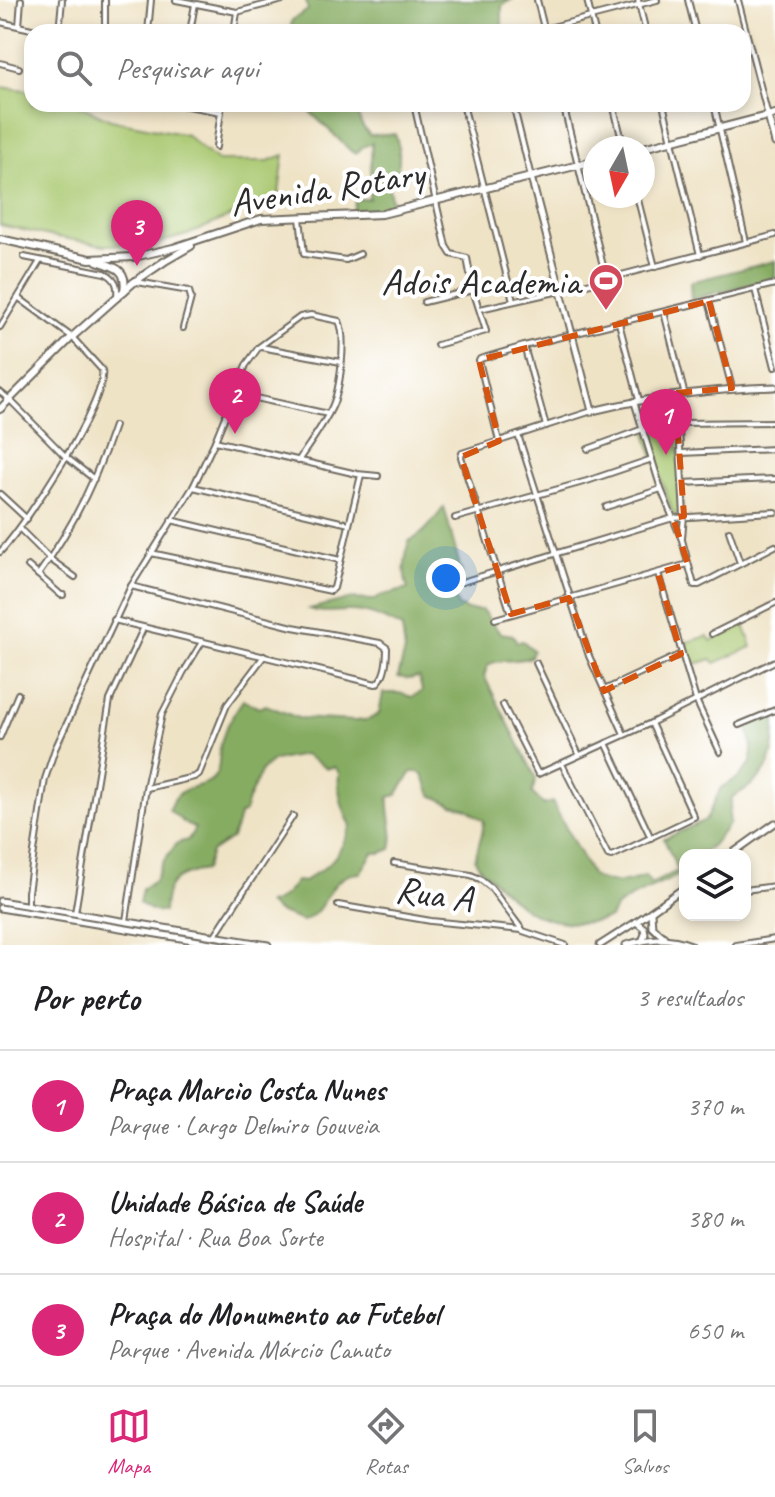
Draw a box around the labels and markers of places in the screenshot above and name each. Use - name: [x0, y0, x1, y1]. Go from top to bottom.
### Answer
- pin: 3: [111, 200, 163, 266]
- place label: Adois Academia: [381, 258, 583, 305]
- sports icon: Adois Academia: [587, 262, 625, 312]
- pin: 2: [209, 368, 261, 434]
- pin: 1: [640, 389, 692, 455]

